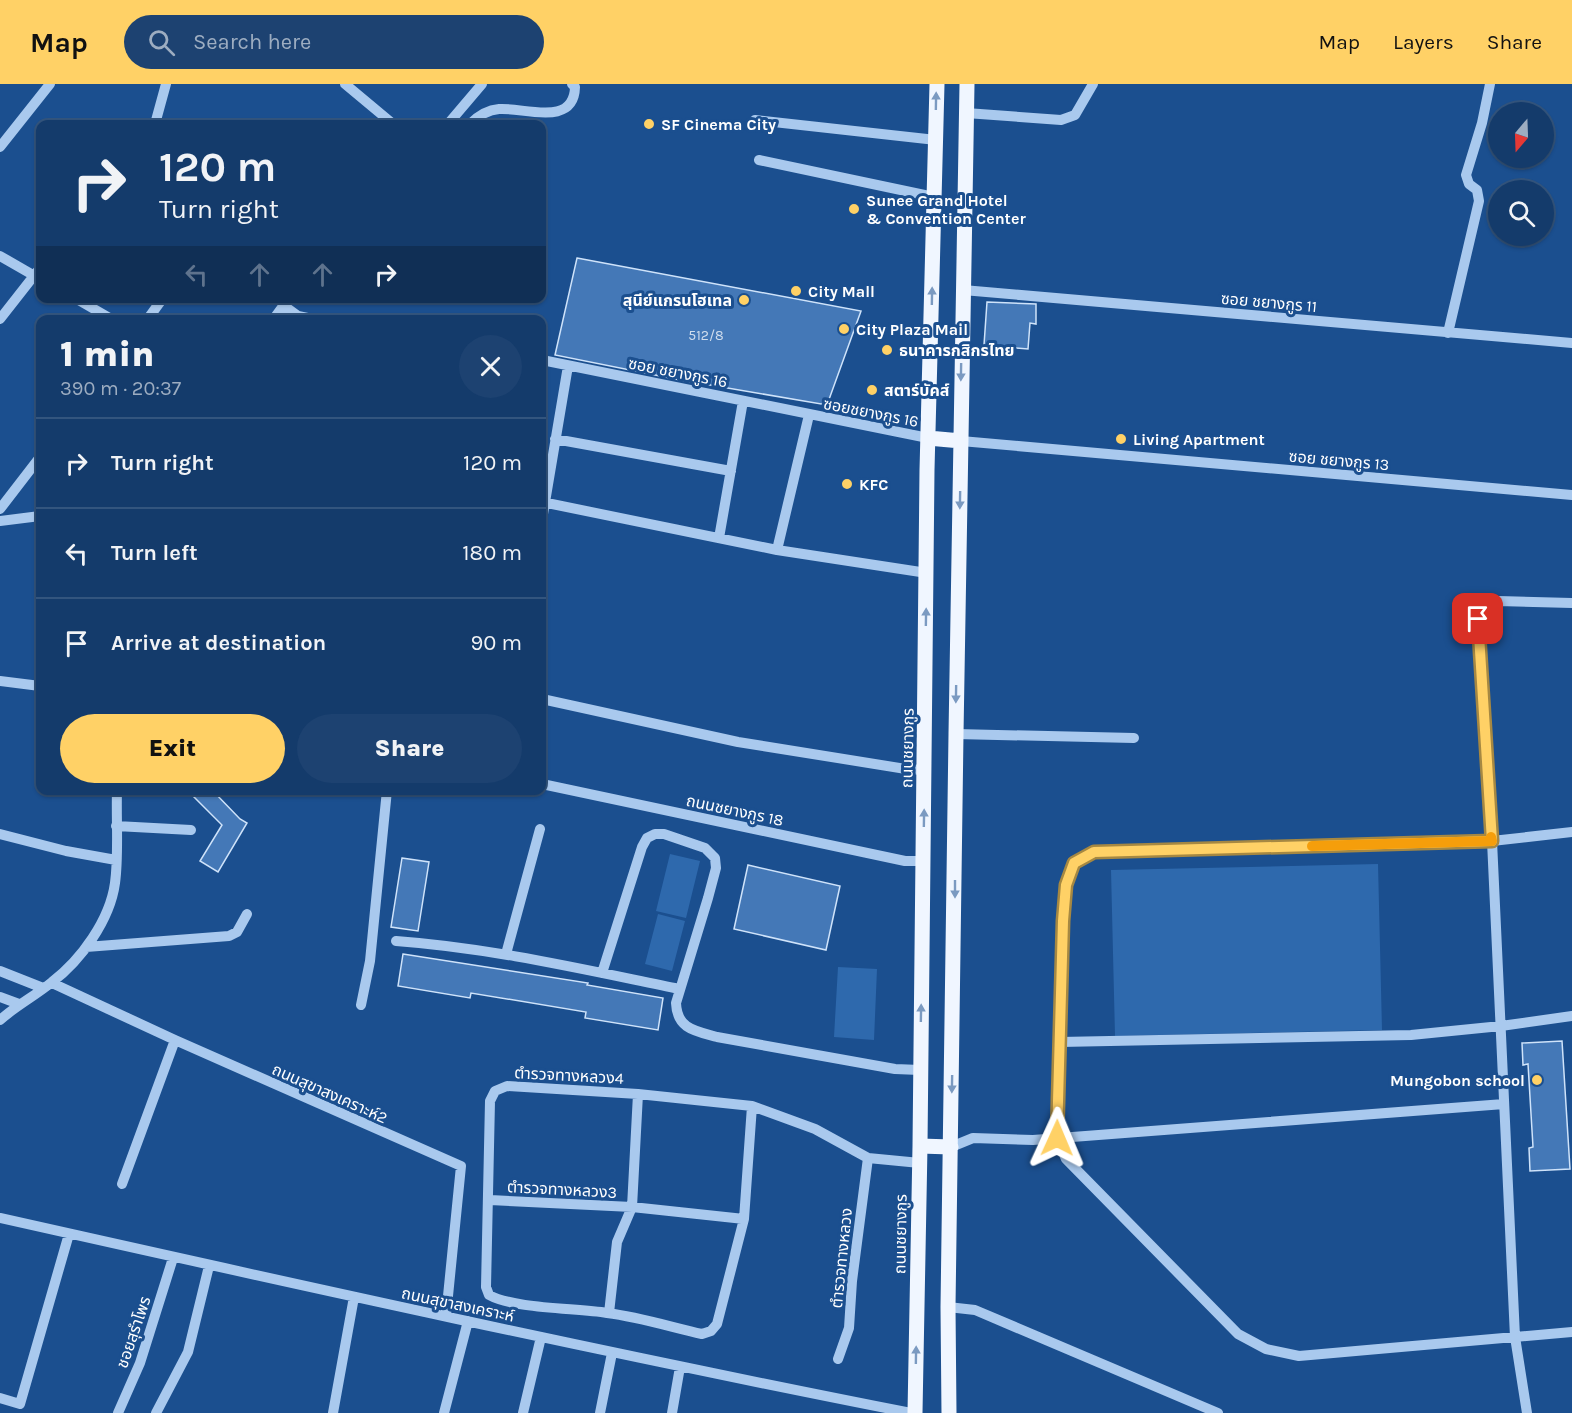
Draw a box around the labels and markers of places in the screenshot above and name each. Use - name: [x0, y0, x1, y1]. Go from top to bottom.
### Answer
- place label: SF Cinema City: [661, 115, 776, 134]
- marker: SF Cinema City: [642, 117, 656, 131]
- place label: Sunee Grand Hotel & Convention Center: [866, 191, 1026, 228]
- marker: Sunee Grand Hotel & Convention Center: [847, 202, 861, 216]
- place label: City Mall: [808, 282, 875, 301]
- marker: City Mall: [789, 284, 803, 298]
- place label: สุนีย์แกรนโฮเทล: [623, 291, 732, 310]
- marker: สุนีย์แกรนโฮเทล: [737, 293, 751, 307]
- place label: City Plaza Mail: [856, 320, 968, 339]
- marker: City Plaza Mail: [837, 322, 851, 336]
- place label: ธนาคารกสิกรไทย: [899, 341, 1015, 360]
- marker: ธนาคารกสิกรไทย: [880, 343, 894, 357]
- place label: สตาร์บัคส์: [884, 381, 950, 400]
- marker: สตาร์บัคส์: [865, 383, 879, 397]
- place label: Living Apartment: [1133, 430, 1265, 449]
- marker: Living Apartment: [1114, 432, 1128, 446]
- place label: KFC: [859, 475, 888, 494]
- marker: KFC: [840, 477, 854, 491]
- pin: [1452, 593, 1503, 644]
- place label: Mungobon school: [1390, 1071, 1525, 1090]
- marker: Mungobon school: [1530, 1073, 1544, 1087]

